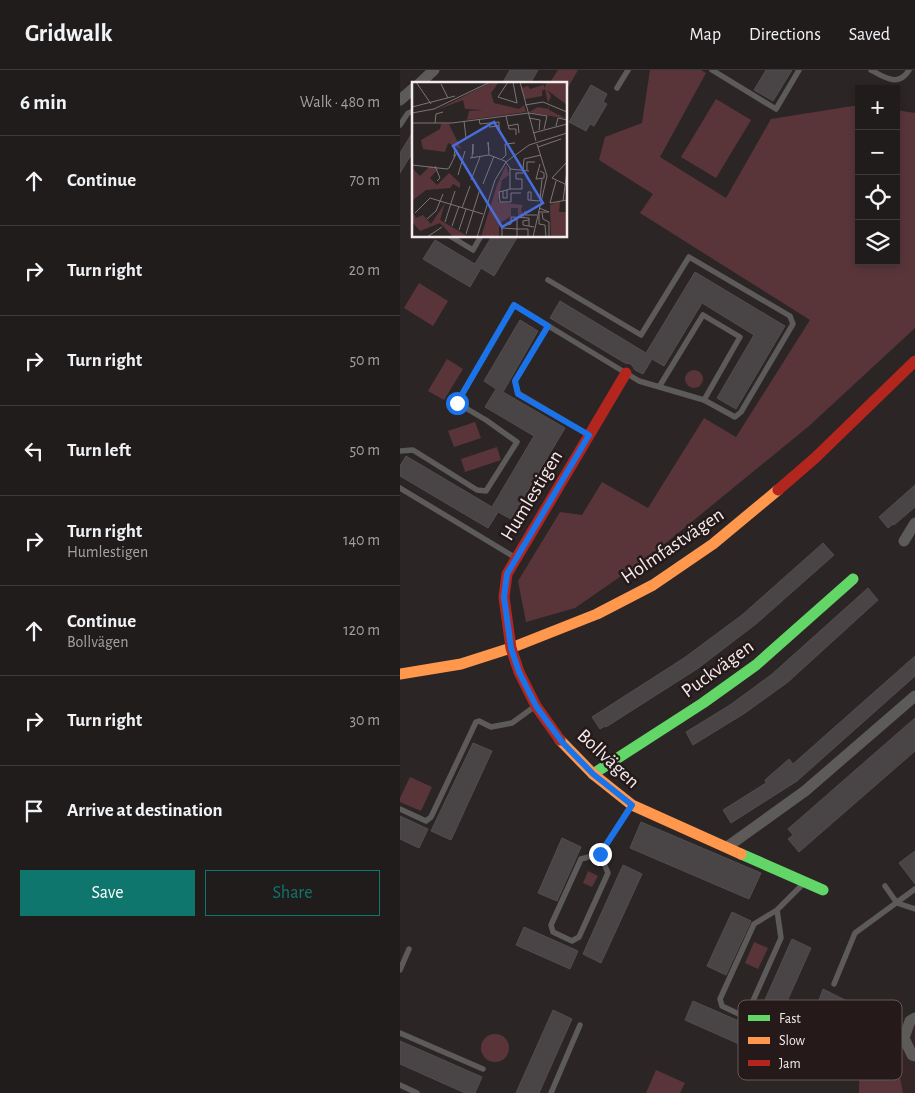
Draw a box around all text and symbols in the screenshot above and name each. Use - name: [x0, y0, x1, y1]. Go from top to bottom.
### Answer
- text: Gridwalk: [25, 22, 112, 46]
- text: Map: [690, 26, 721, 44]
- text: Directions: [749, 26, 821, 44]
- text: Saved: [849, 26, 890, 44]
- inset map: [412, 82, 568, 238]
- map controls: [855, 85, 900, 265]
- button: +: [855, 85, 900, 130]
- text: 6 min: [20, 92, 67, 113]
- text: Walk · 480 m: [300, 94, 380, 110]
- button: −: [855, 130, 900, 175]
- icon: ahead: [20, 167, 48, 195]
- text: Continue: [67, 171, 136, 190]
- text: 70 m: [349, 172, 380, 188]
- button: locate: [855, 175, 900, 220]
- button: layers: [855, 220, 900, 265]
- icon: right: [20, 257, 48, 285]
- text: Turn right: [67, 261, 142, 280]
- text: 20 m: [349, 262, 380, 278]
- icon: right: [20, 347, 48, 375]
- text: Turn right: [67, 351, 142, 370]
- text: 50 m: [349, 352, 380, 368]
- route start: [446, 392, 469, 415]
- icon: left: [20, 437, 48, 465]
- text: Turn left: [67, 441, 131, 460]
- text: 50 m: [349, 442, 380, 458]
- street label: Humlestigen: [497, 447, 567, 544]
- street label: Holmfastvägen: [617, 504, 728, 588]
- text: Turn right: [67, 522, 142, 541]
- icon: right: [20, 527, 48, 555]
- text: 140 m: [343, 532, 380, 548]
- text: Humlestigen: [67, 544, 148, 560]
- text: Continue: [67, 612, 136, 631]
- icon: ahead: [20, 617, 48, 645]
- text: 120 m: [343, 622, 380, 638]
- text: Bollvägen: [67, 634, 129, 650]
- street label: Puckvägen: [678, 636, 757, 702]
- icon: right: [20, 707, 48, 735]
- text: Turn right: [67, 711, 142, 730]
- text: 30 m: [350, 712, 380, 728]
- street label: Bollvägen: [573, 725, 643, 792]
- icon: arrive: [20, 797, 48, 825]
- text: Arrive at destination: [67, 801, 223, 820]
- route end: [589, 843, 612, 866]
- button: Save: [20, 870, 195, 916]
- button: Share: [205, 870, 380, 916]
- legend: [738, 1000, 902, 1080]
- text: Fast: [779, 1012, 801, 1026]
- text: Slow: [779, 1034, 806, 1048]
- text: Jam: [779, 1057, 801, 1071]

